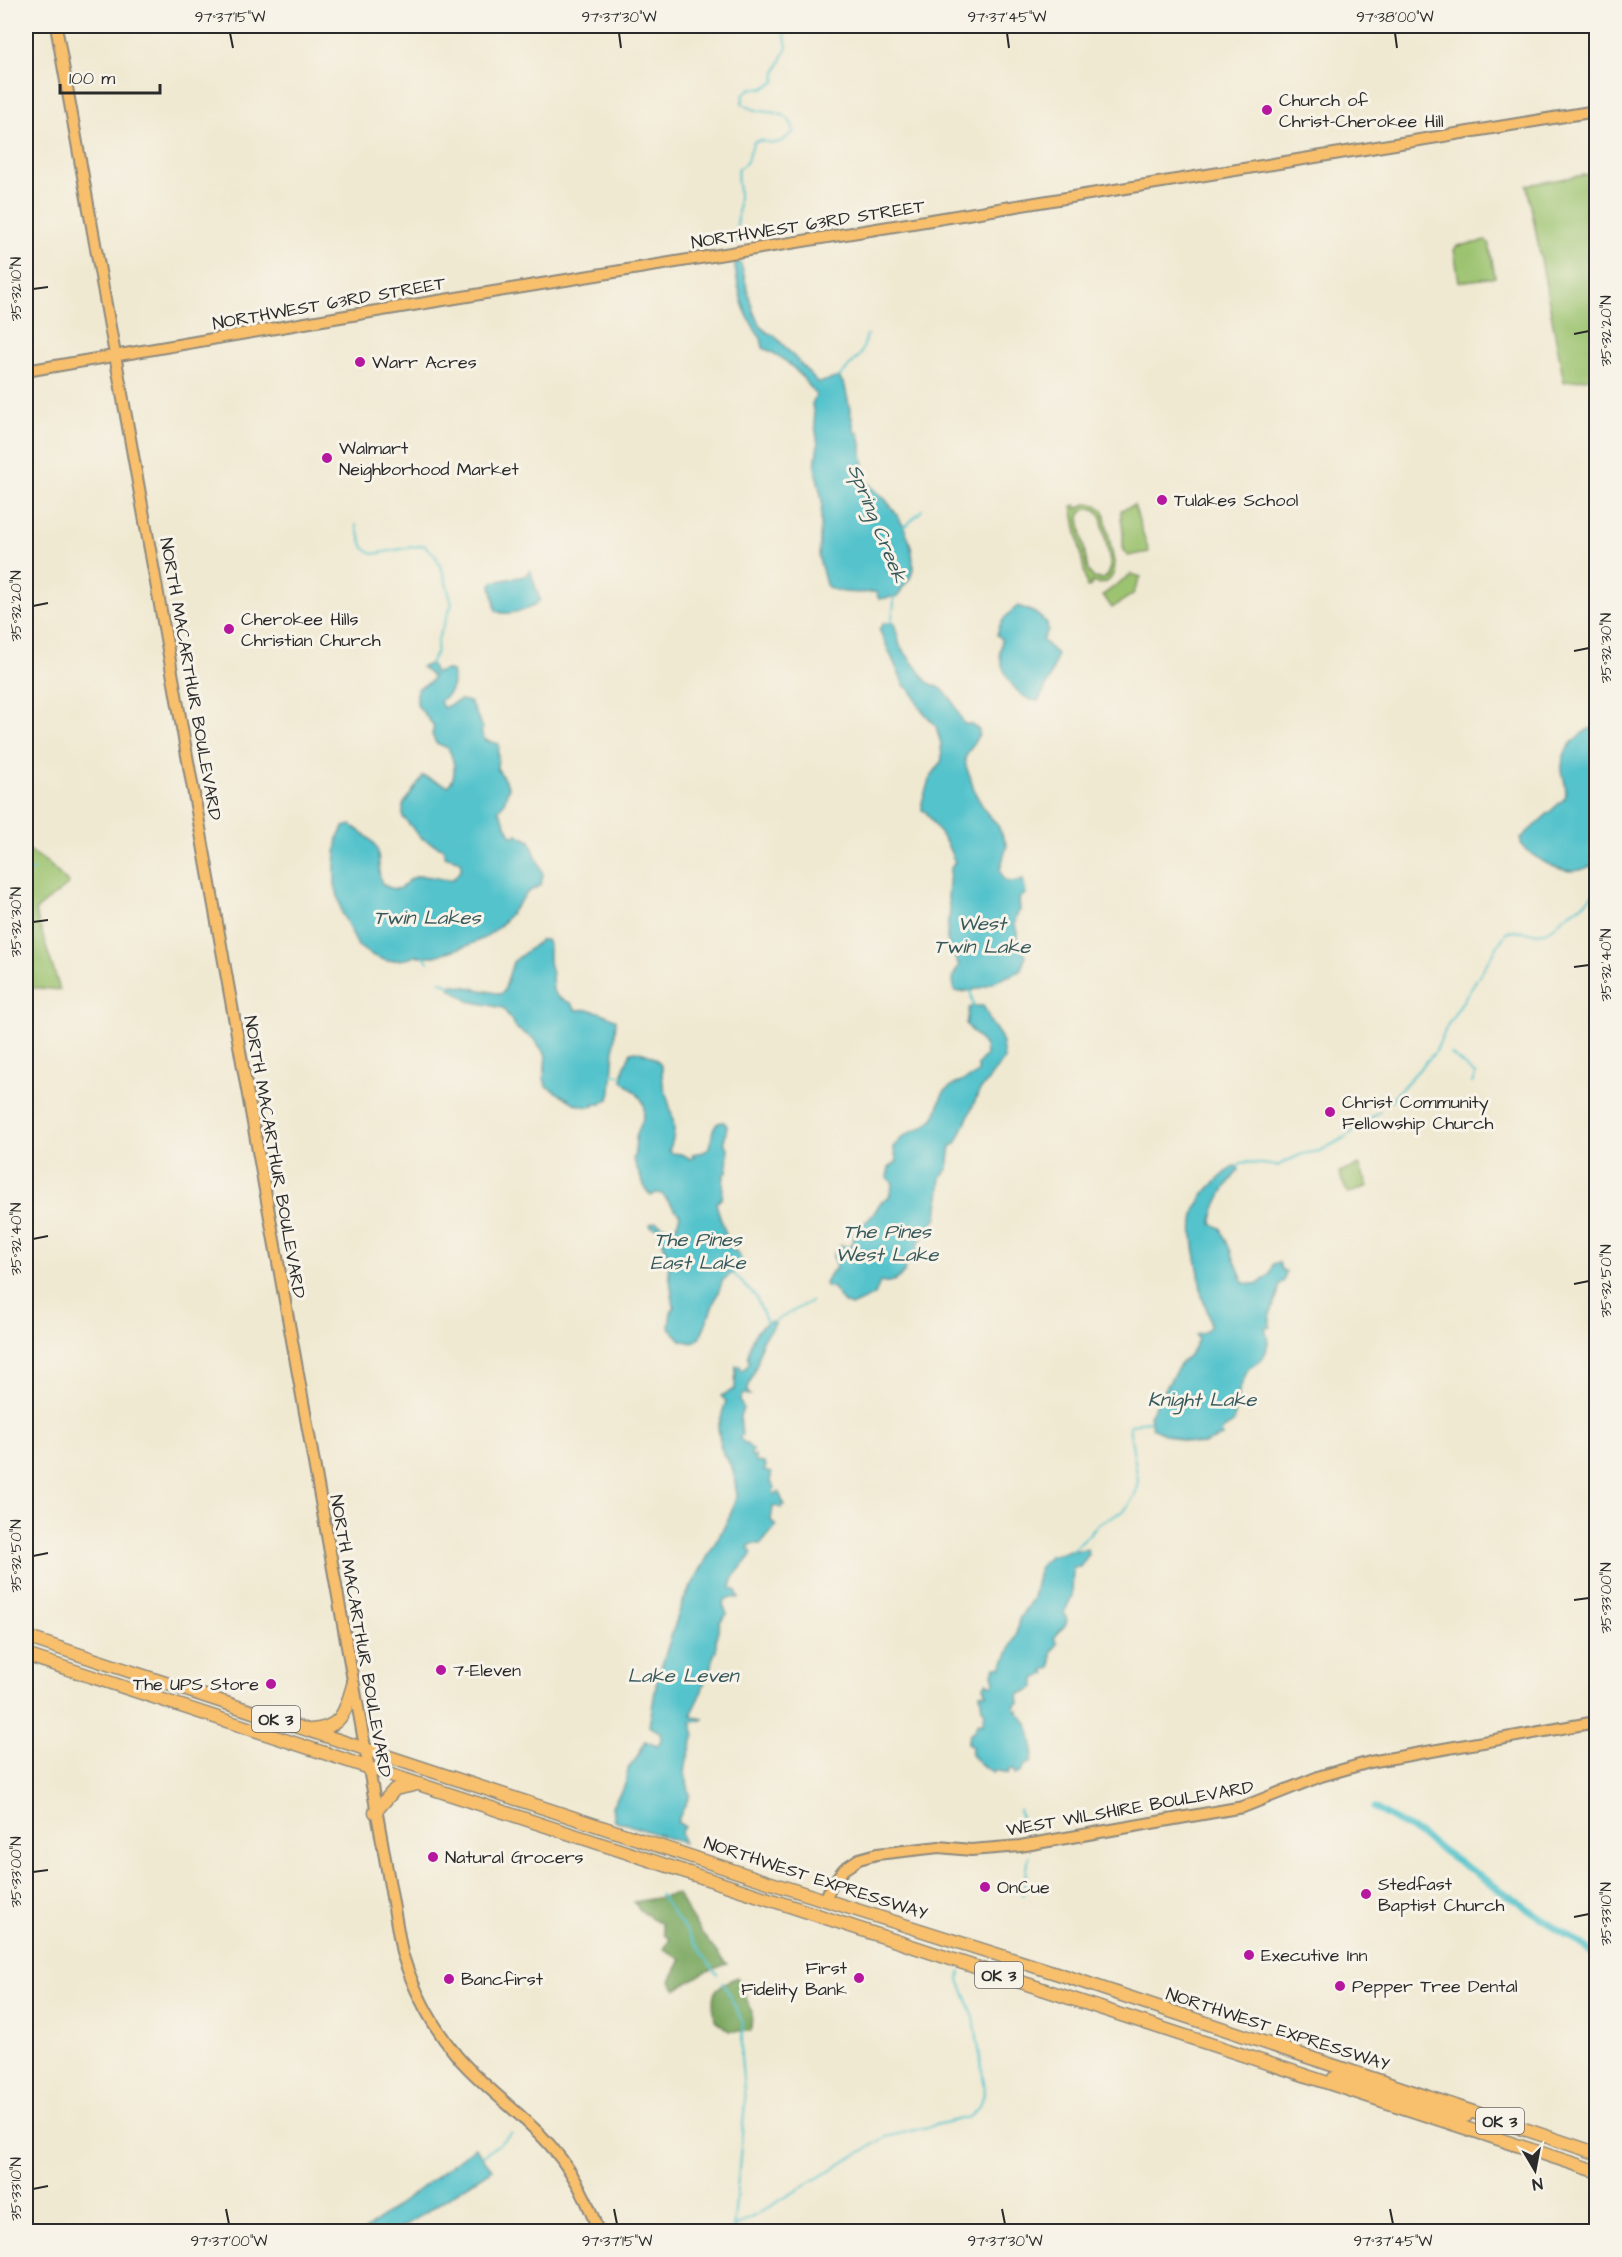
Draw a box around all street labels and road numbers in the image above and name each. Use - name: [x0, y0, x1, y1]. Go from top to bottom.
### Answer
- street label: NORTHWEST 63RD STREET: [689, 194, 927, 255]
- street label: NORTHWEST 63RD STREET: [211, 271, 448, 336]
- street label: NORTH MACARTHUR BOULEVARD: [153, 536, 228, 823]
- street label: NORTH MACARTHUR BOULEVARD: [237, 1014, 312, 1301]
- street label: NORTH MACARTHUR BOULEVARD: [323, 1493, 398, 1780]
- road number: OK 3: [252, 1706, 300, 1732]
- street label: WEST WILSHIRE BOULEVARD: [1004, 1774, 1256, 1843]
- street label: NORTHWEST EXPRESSWAY: [701, 1831, 931, 1927]
- road number: OK 3: [975, 1962, 1023, 1988]
- street label: NORTHWEST EXPRESSWAY: [1163, 1982, 1393, 2078]
- road number: OK 3: [1476, 2108, 1524, 2134]

